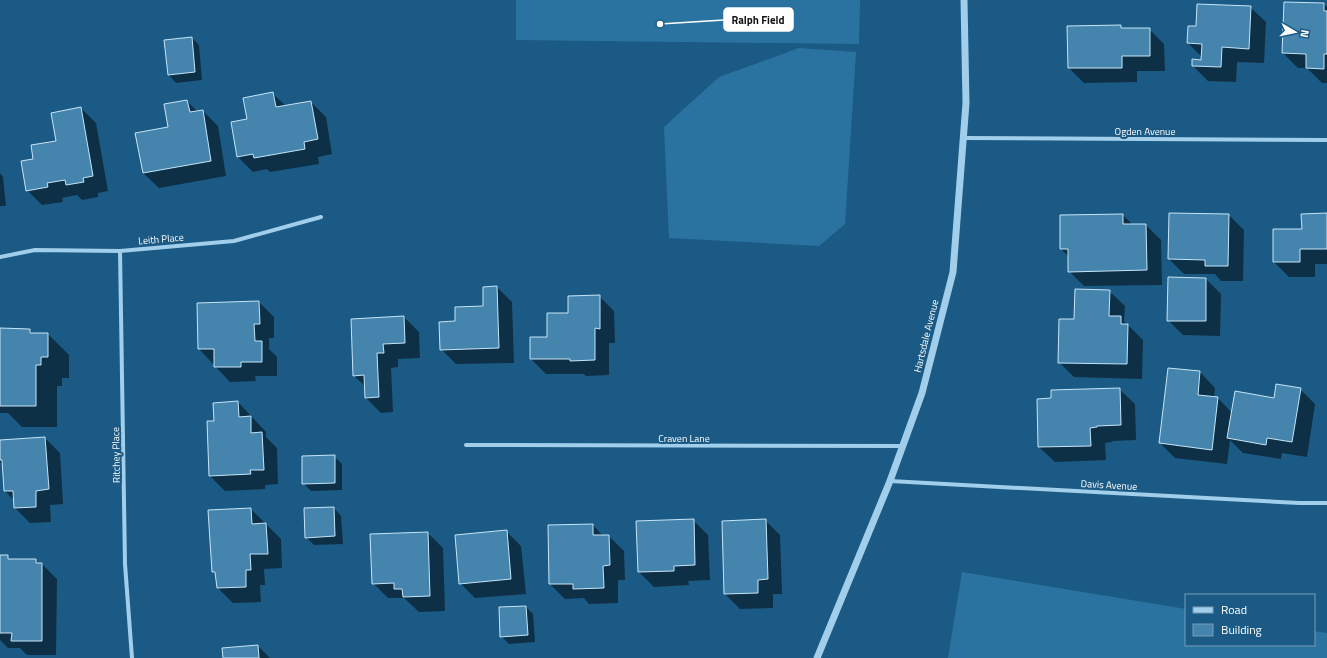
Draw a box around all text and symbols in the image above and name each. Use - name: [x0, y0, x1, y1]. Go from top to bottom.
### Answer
- callout: Ralph Field: [724, 8, 793, 31]
- text: Ralph Field: [731, 12, 785, 28]
- north arrow: [1275, 12, 1315, 52]
- text: N: [1296, 29, 1313, 39]
- street label: Ogden Avenue: [1115, 124, 1175, 139]
- street label: Leith Place: [138, 230, 184, 248]
- street label: Hartsdale Avenue: [910, 298, 942, 374]
- street label: Ritchey Place: [108, 427, 124, 483]
- street label: Craven Lane: [658, 431, 710, 446]
- street label: Davis Avenue: [1080, 476, 1138, 494]
- legend: [1185, 594, 1315, 646]
- text: Road: [1221, 600, 1247, 619]
- text: Building: [1221, 620, 1262, 639]

